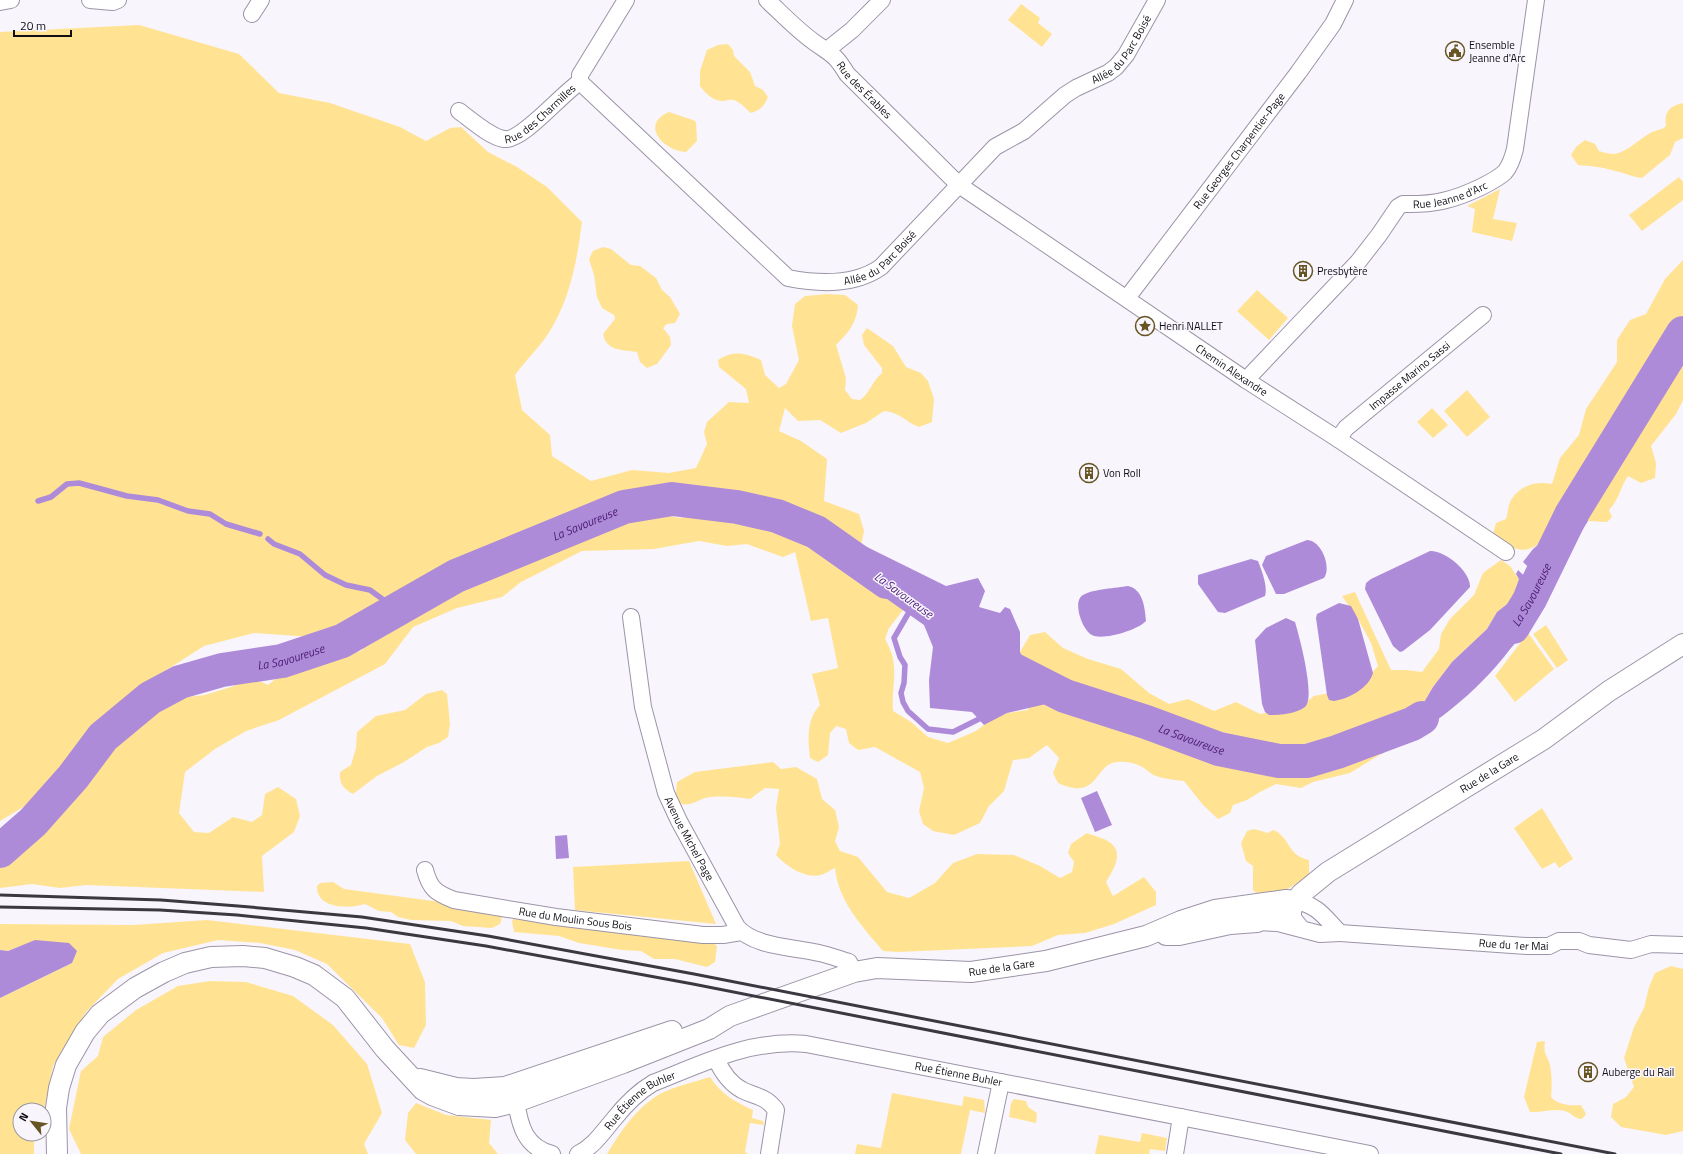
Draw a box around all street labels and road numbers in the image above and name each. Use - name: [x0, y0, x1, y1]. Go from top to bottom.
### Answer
- street label: Allée du Parc Boisé: [1089, 12, 1155, 88]
- street label: Rue des Érables: [833, 58, 895, 122]
- street label: Rue des Charmilles: [503, 80, 579, 147]
- street label: Rue Georges Charpentier-Page: [1189, 89, 1289, 212]
- street label: Rue Jeanne d'Arc: [1413, 177, 1490, 212]
- street label: Allée du Parc Boisé: [843, 226, 920, 289]
- street label: Impasse Marino Sassi: [1366, 337, 1454, 414]
- street label: Chemin Alexandre: [1193, 340, 1271, 400]
- street label: Rue de la Gare: [1457, 748, 1522, 797]
- street label: Avenue Michel Page: [661, 794, 718, 884]
- street label: Rue du Moulin Sous Bois: [518, 903, 633, 934]
- street label: Rue du 1er Mai: [1478, 935, 1548, 954]
- street label: Rue de la Gare: [967, 955, 1036, 980]
- street label: Rue Étienne Buhler: [914, 1057, 1004, 1090]
- street label: Rue Étienne Buhler: [600, 1067, 678, 1133]

